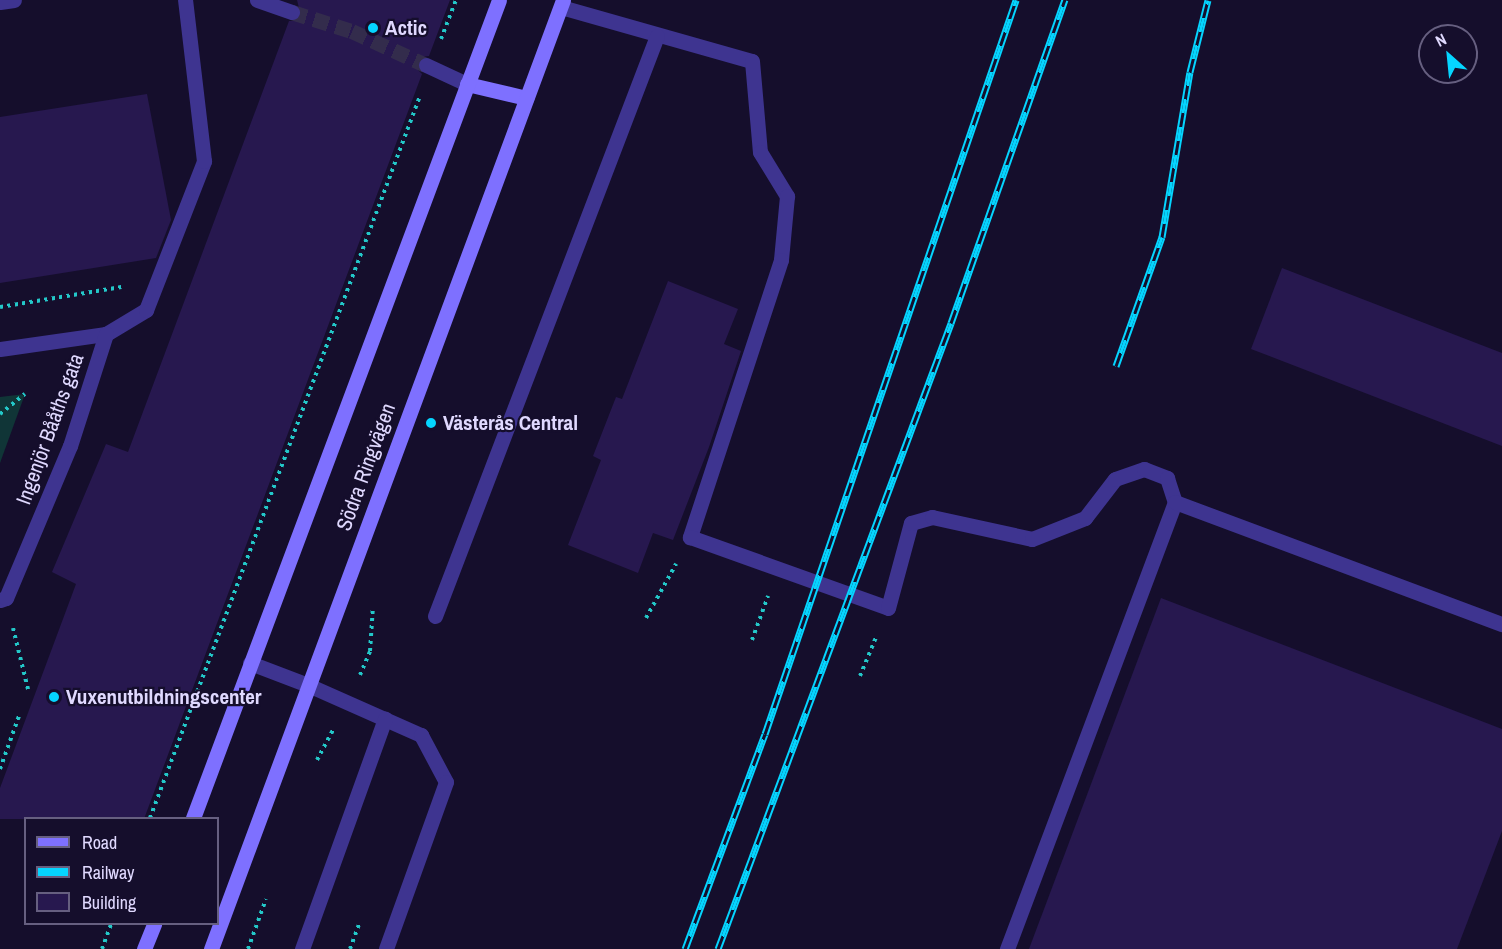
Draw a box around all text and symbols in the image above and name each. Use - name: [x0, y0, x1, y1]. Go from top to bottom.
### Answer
- place label: Actic: [385, 15, 427, 41]
- marker: Actic: [366, 21, 380, 35]
- north arrow: [1418, 24, 1478, 84]
- text: N: [1432, 28, 1450, 52]
- street label: Ingenjör Bååths gata: [11, 350, 89, 508]
- street label: Södra Ringvägen: [331, 400, 401, 534]
- place label: Västerås Central: [443, 410, 578, 436]
- marker: Västerås Central: [424, 416, 438, 430]
- place label: Vuxenutbildningscenter: [66, 684, 262, 710]
- marker: Vuxenutbildningscenter: [47, 690, 61, 704]
- legend: [24, 817, 219, 925]
- text: Road: [82, 830, 117, 855]
- text: Railway: [82, 860, 135, 885]
- text: Building: [82, 890, 136, 915]

